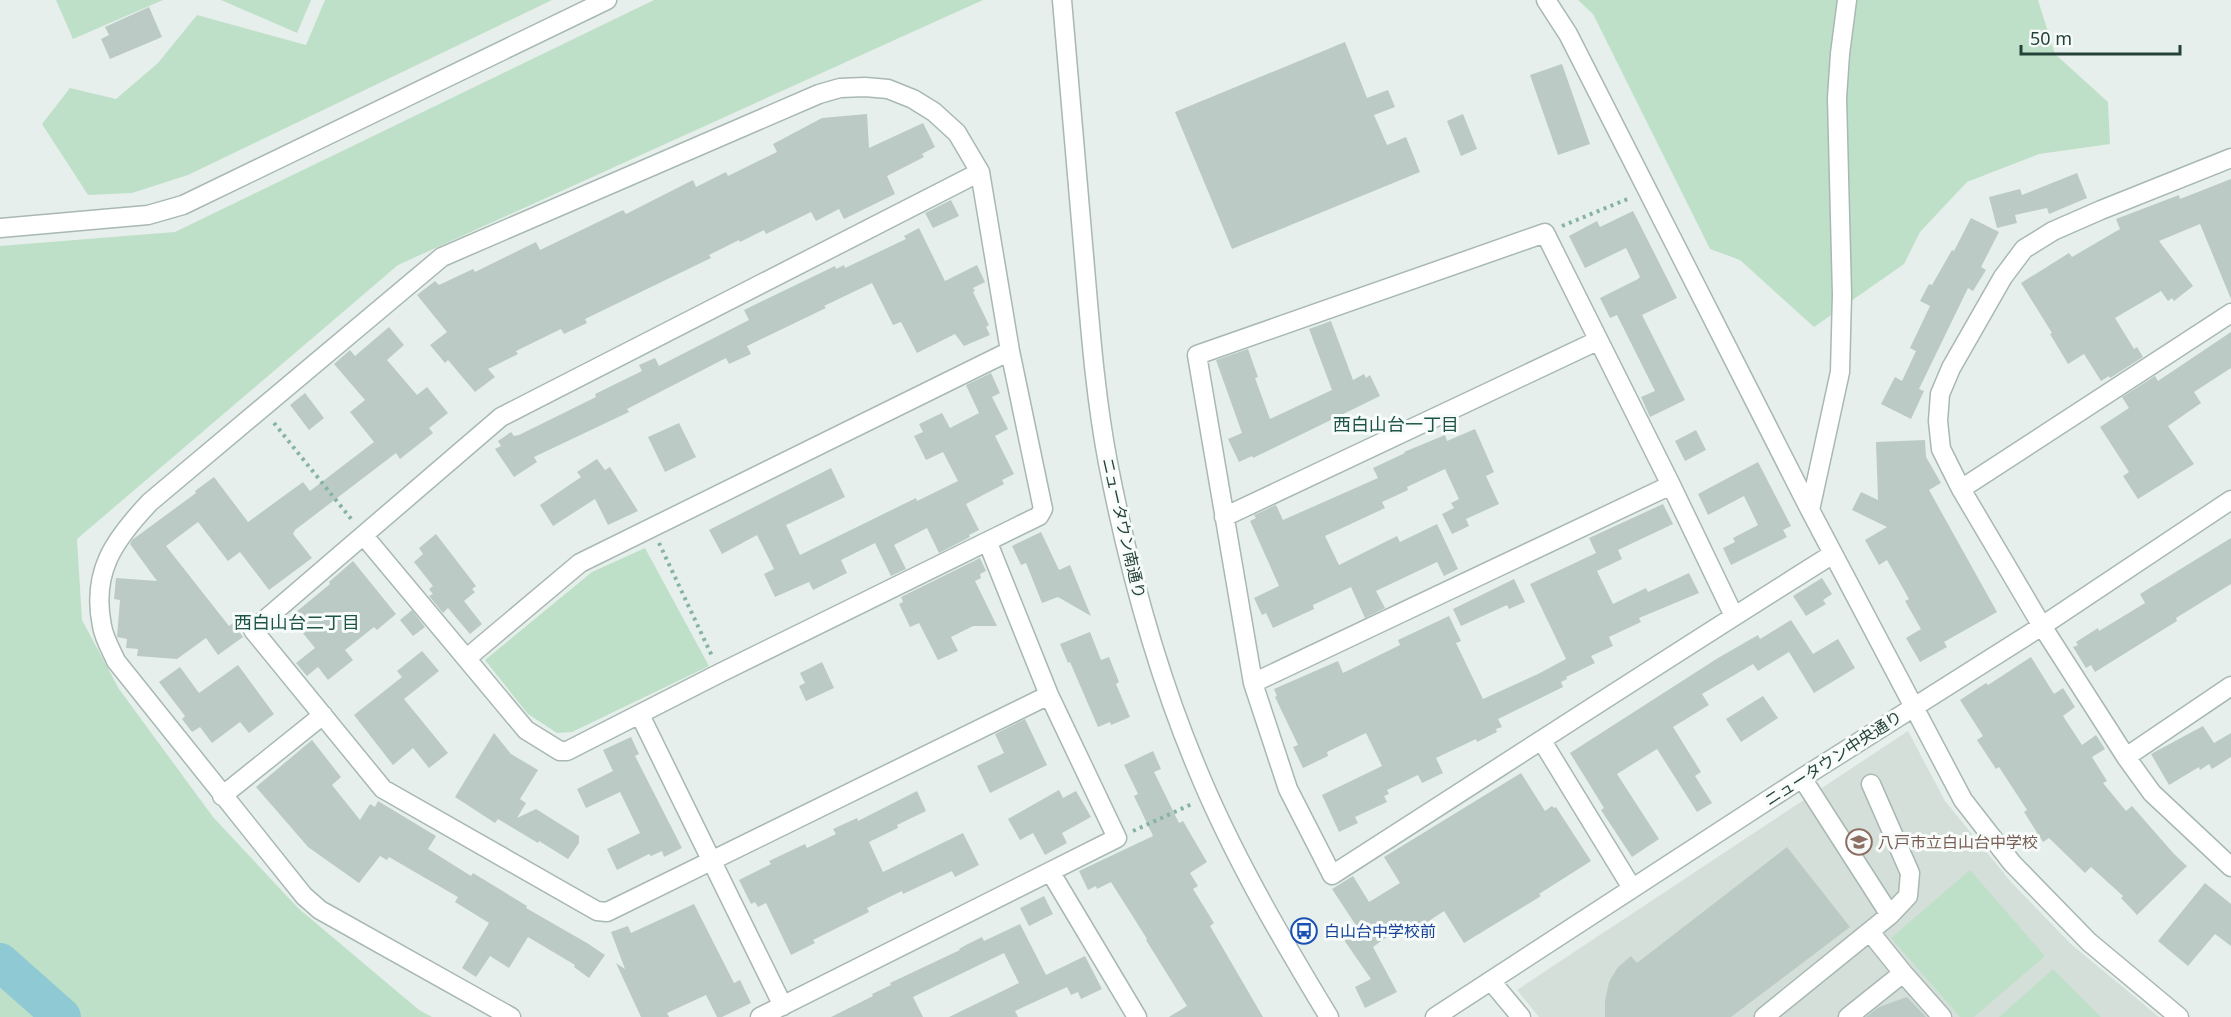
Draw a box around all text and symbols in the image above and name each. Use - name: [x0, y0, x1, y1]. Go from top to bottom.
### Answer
- scale bar: [2021, 18, 2180, 56]
- text: 50 m: [2030, 26, 2072, 50]
- district label: 西白山台一丁目: [1333, 412, 1459, 436]
- street label: ニュータウン南通り: [1097, 455, 1151, 601]
- district label: 西白山台二丁目: [234, 610, 360, 634]
- street label: ニュータウン中央通り: [1760, 705, 1906, 811]
- school or university icon: 八戸市立白山台中学校: [1844, 827, 1874, 857]
- place label: 八戸市立白山台中学校: [1878, 831, 2038, 853]
- bus stop icon: 白山台中学校前: [1289, 916, 1319, 946]
- place label: 白山台中学校前: [1324, 920, 1436, 942]

